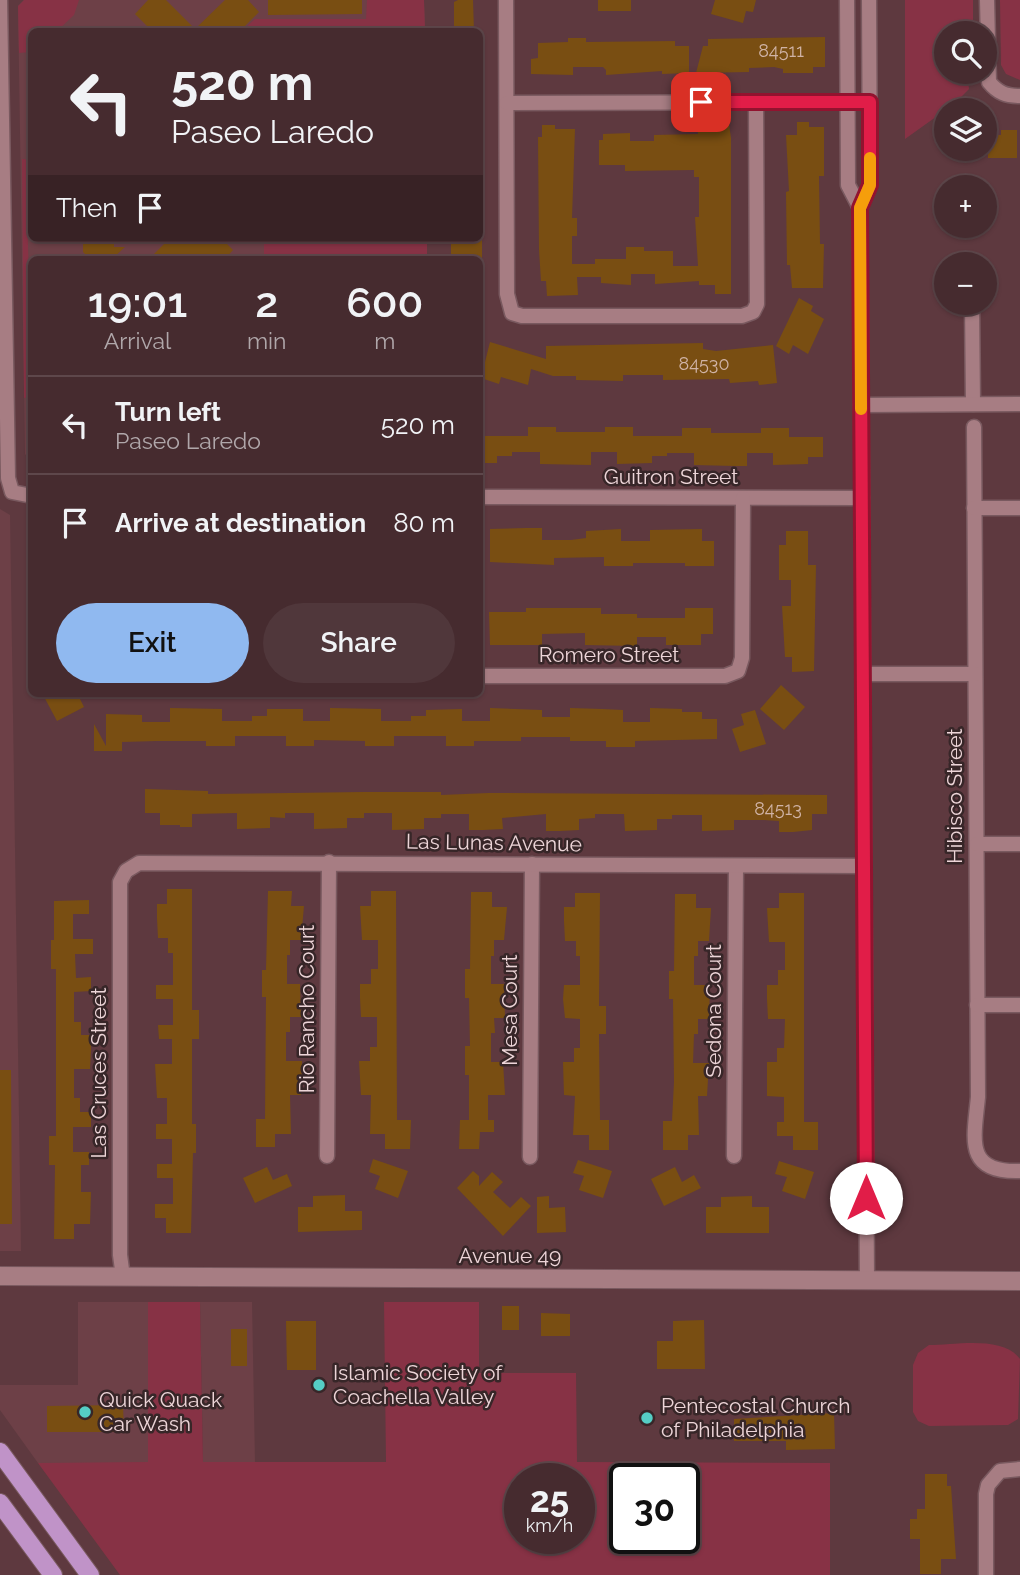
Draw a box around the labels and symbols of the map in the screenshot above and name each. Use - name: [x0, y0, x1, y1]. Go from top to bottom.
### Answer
- house number: 84511: [758, 40, 804, 61]
- pin: [671, 72, 731, 132]
- house number: 84530: [679, 353, 729, 374]
- street label: Guitron Street: [604, 464, 738, 489]
- street label: Romero Street: [539, 642, 679, 667]
- street label: Hibisco Street: [942, 728, 967, 864]
- house number: 84513: [754, 798, 802, 819]
- street label: Las Lunas Avenue: [406, 828, 582, 857]
- street label: Rio Rancho Court: [294, 925, 319, 1093]
- street label: Sedona Court: [701, 944, 726, 1078]
- street label: Mesa Court: [497, 954, 522, 1066]
- street label: Las Cruces Street: [86, 988, 111, 1158]
- position arrow: [829, 1161, 903, 1235]
- street label: Avenue 49: [459, 1243, 561, 1268]
- place label: Islamic Society of Coachella Valley: [333, 1360, 503, 1409]
- marker: Islamic Society of Coachella Valley: [311, 1377, 327, 1393]
- place label: Quick Quack Car Wash: [99, 1387, 222, 1436]
- place label: Pentecostal Church of Philadelphia: [661, 1393, 850, 1442]
- marker: Quick Quack Car Wash: [77, 1404, 93, 1420]
- marker: Pentecostal Church of Philadelphia: [639, 1410, 655, 1426]
- speed limit sign: 30: [609, 1463, 700, 1554]

